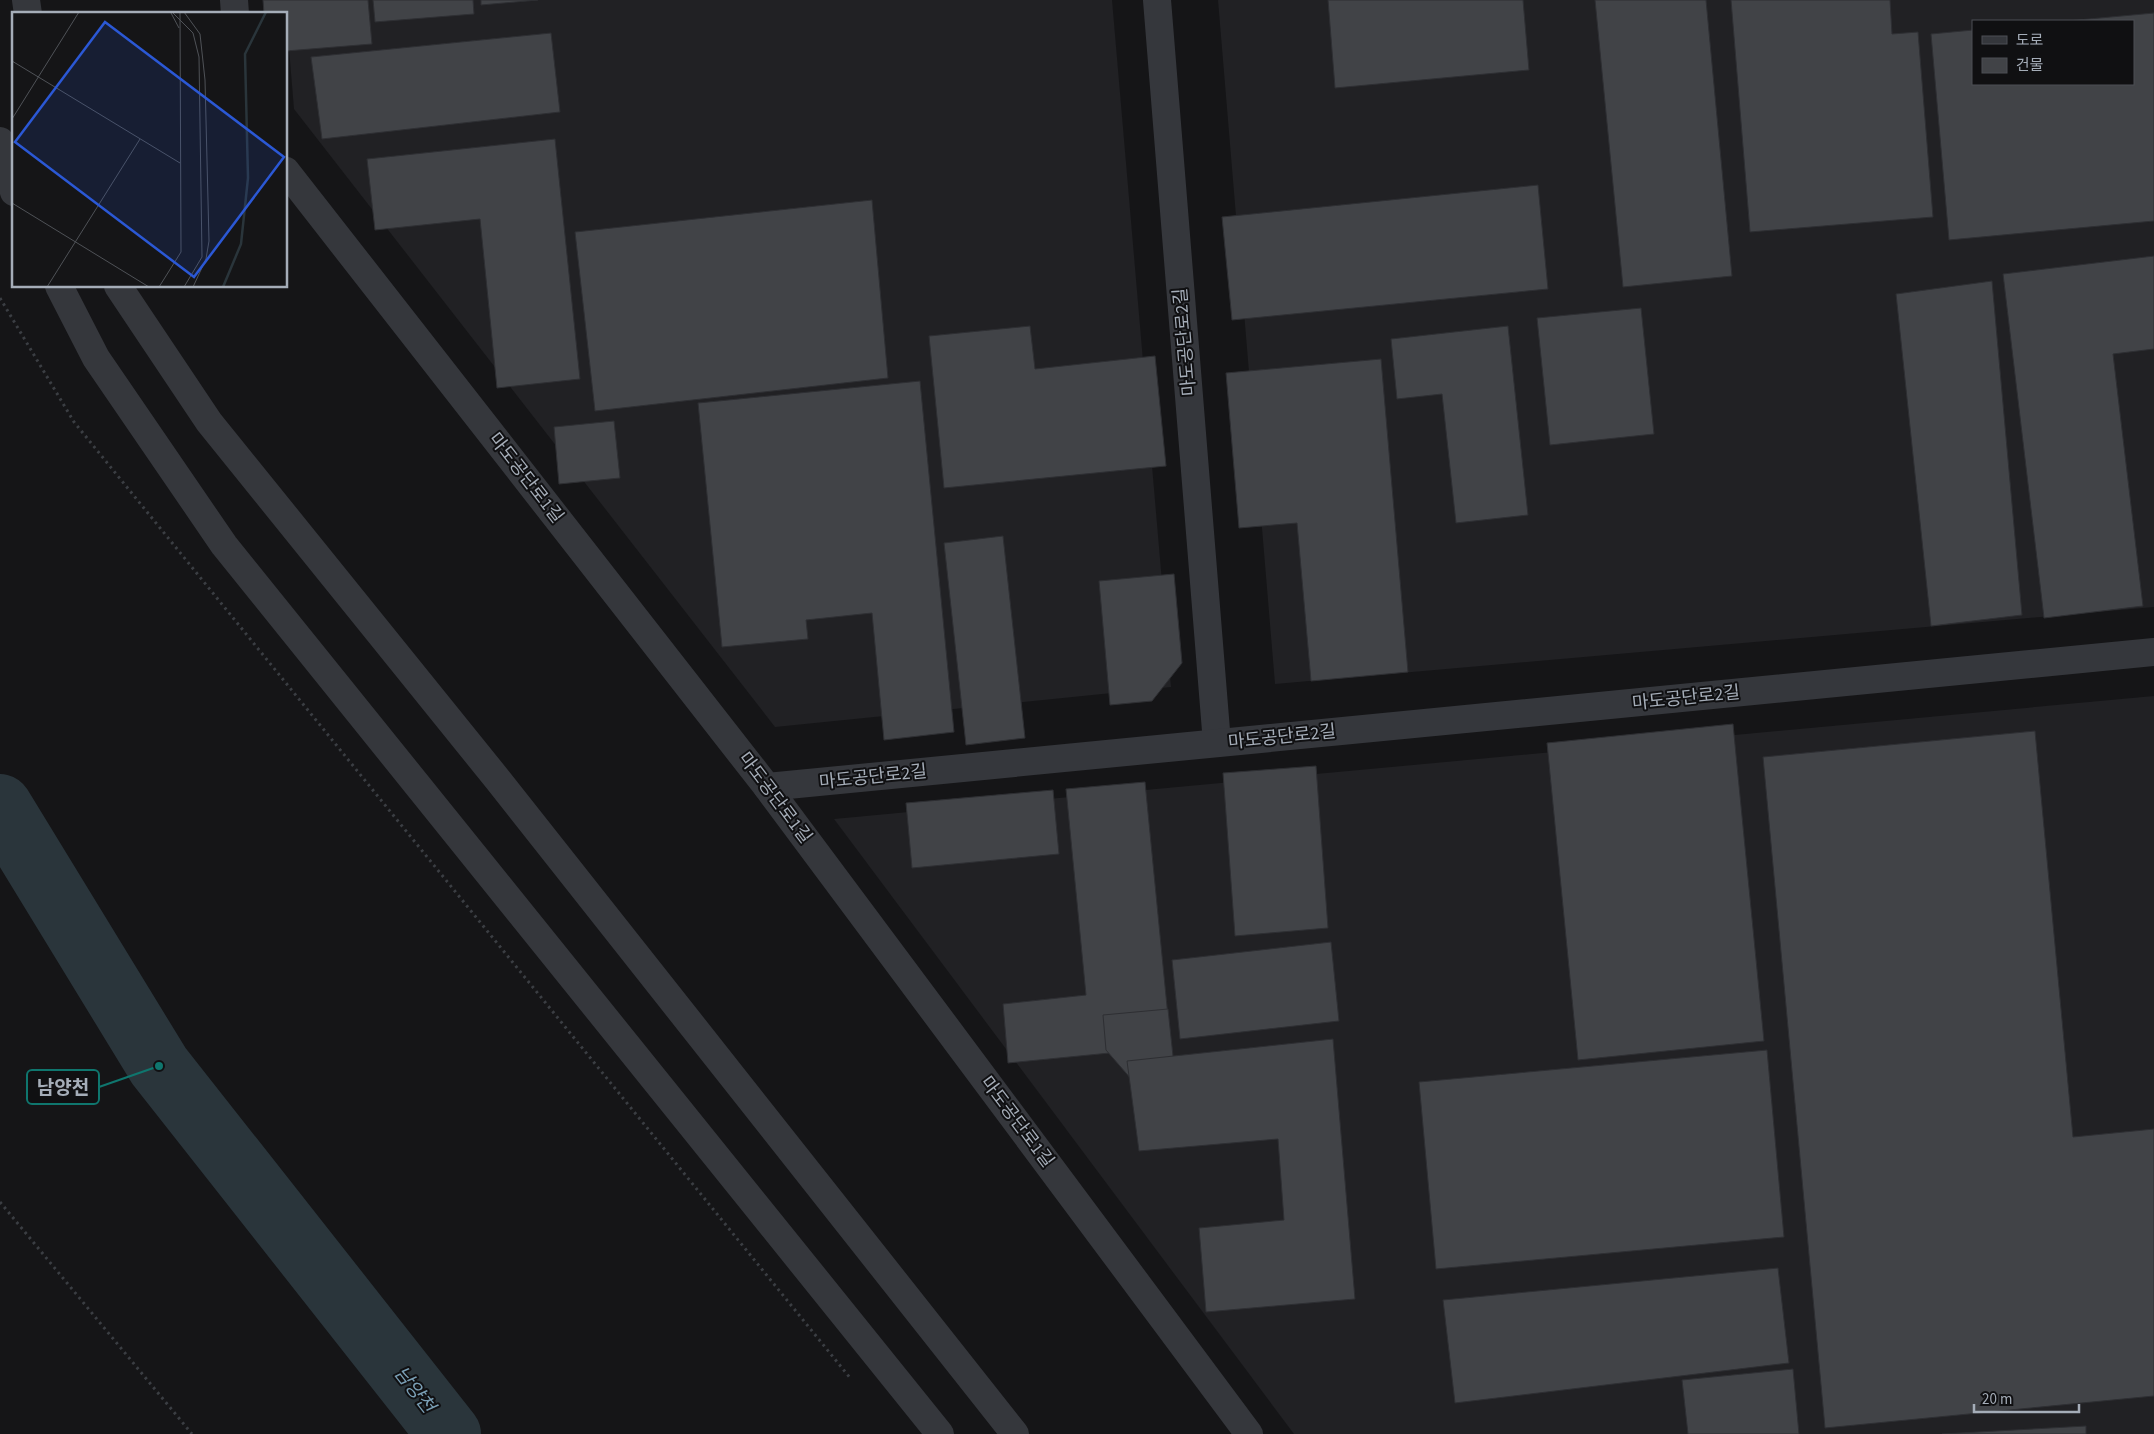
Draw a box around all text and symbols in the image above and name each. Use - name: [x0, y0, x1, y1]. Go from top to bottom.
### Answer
- inset map: [12, 12, 288, 288]
- legend: [1972, 20, 2134, 85]
- text: 도로: [2016, 30, 2044, 51]
- text: 건물: [2016, 55, 2044, 76]
- street label: 마도공단로2길: [1168, 287, 1202, 397]
- street label: 마도공단로1길: [483, 428, 569, 528]
- street label: 마도공단로2길: [1631, 680, 1741, 716]
- street label: 마도공단로2길: [1227, 719, 1337, 755]
- street label: 마도공단로1길: [732, 747, 818, 849]
- street label: 마도공단로2길: [818, 759, 928, 795]
- callout: 남양천: [27, 1070, 99, 1104]
- street label: 마도공단로1길: [974, 1071, 1060, 1173]
- text: 남양천: [37, 1075, 89, 1102]
- water label: 남양천: [387, 1361, 442, 1420]
- scale bar: [1974, 1382, 2079, 1414]
- text: 20 m: [1982, 1389, 2012, 1410]

